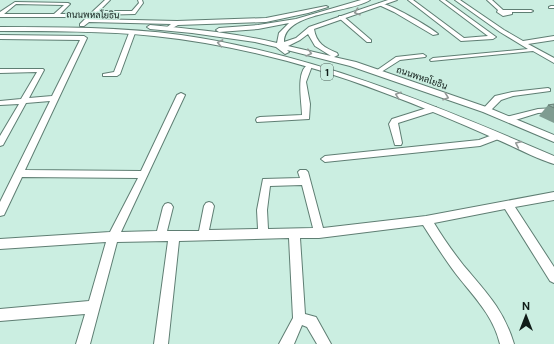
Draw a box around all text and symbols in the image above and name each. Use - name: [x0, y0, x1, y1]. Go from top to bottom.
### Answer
- one-way arrow: [353, 7, 360, 16]
- street label: ถนนพหลโยธิน: [66, 9, 120, 21]
- one-way arrow: [216, 40, 223, 48]
- one-way arrow: [306, 48, 313, 56]
- road number: 1: [321, 64, 333, 80]
- street label: ถนนพหลโยธิน: [395, 64, 449, 92]
- one-way arrow: [394, 92, 401, 100]
- one-way arrow: [443, 92, 450, 100]
- one-way arrow: [515, 141, 522, 149]
- north arrow: [506, 296, 546, 336]
- text: N: [522, 299, 530, 313]

